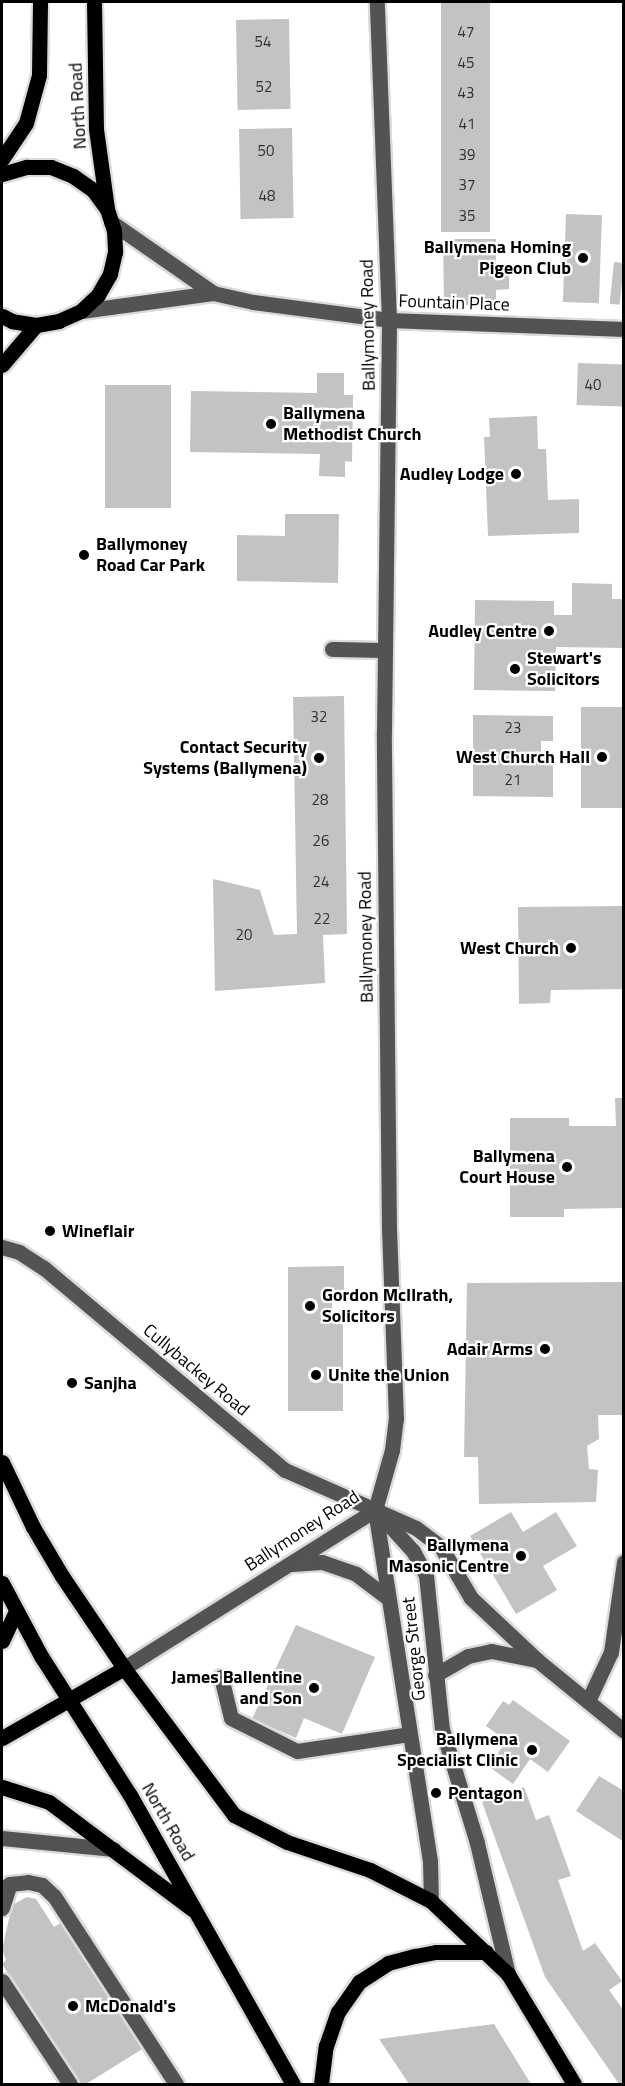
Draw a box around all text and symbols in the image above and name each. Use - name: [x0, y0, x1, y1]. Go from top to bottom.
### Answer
- house number: 47: [458, 23, 474, 41]
- house number: 54: [255, 33, 271, 51]
- house number: 45: [458, 54, 474, 72]
- street label: North Road: [65, 62, 91, 150]
- house number: 52: [256, 78, 272, 96]
- house number: 43: [458, 84, 474, 102]
- house number: 41: [459, 115, 475, 133]
- house number: 50: [258, 142, 274, 160]
- house number: 39: [459, 146, 475, 164]
- house number: 37: [459, 176, 475, 194]
- house number: 48: [259, 187, 275, 205]
- house number: 35: [459, 207, 475, 225]
- place label: Ballymena Homing Pigeon Club: [424, 237, 571, 280]
- marker: Ballymena Homing Pigeon Club: [576, 251, 590, 265]
- street label: Ballymoney Road: [356, 259, 380, 391]
- street label: Fountain Place: [398, 290, 510, 316]
- house number: 40: [585, 376, 601, 394]
- place label: Ballymena Methodist Church: [283, 403, 421, 446]
- marker: Ballymena Methodist Church: [264, 417, 278, 431]
- place label: Audley Lodge: [400, 463, 504, 485]
- marker: Audley Lodge: [509, 467, 523, 481]
- place label: Ballymoney Road Car Park: [96, 534, 205, 576]
- marker: Ballymoney Road Car Park: [77, 548, 91, 562]
- place label: Audley Centre: [428, 620, 537, 642]
- marker: Audley Centre: [542, 624, 556, 638]
- place label: Stewart's Solicitors: [527, 648, 602, 690]
- marker: Stewart's Solicitors: [508, 662, 522, 676]
- house number: 32: [311, 708, 327, 726]
- house number: 23: [505, 719, 521, 737]
- place label: Contact Security Systems (Ballymena): [143, 737, 307, 780]
- place label: West Church Hall: [456, 746, 590, 768]
- marker: West Church Hall: [595, 750, 609, 764]
- marker: Contact Security Systems (Ballymena): [312, 751, 326, 765]
- house number: 21: [505, 771, 521, 789]
- house number: 28: [312, 791, 328, 809]
- house number: 26: [313, 832, 329, 850]
- street label: Ballymoney Road: [354, 871, 378, 1003]
- house number: 24: [313, 873, 329, 891]
- house number: 22: [314, 910, 330, 928]
- house number: 20: [236, 926, 252, 944]
- place label: West Church: [460, 937, 559, 959]
- marker: West Church: [564, 941, 578, 955]
- place label: Ballymena Court House: [459, 1146, 555, 1188]
- marker: Ballymena Court House: [560, 1160, 574, 1174]
- place label: Wineflair: [62, 1220, 134, 1242]
- marker: Wineflair: [43, 1224, 57, 1238]
- place label: Gordon McIlrath, Solicitors: [322, 1285, 453, 1328]
- marker: Gordon McIlrath, Solicitors: [303, 1299, 317, 1313]
- street label: Cullybackey Road: [139, 1319, 253, 1421]
- place label: Adair Arms: [447, 1338, 533, 1360]
- marker: Adair Arms: [538, 1342, 552, 1356]
- place label: Unite the Union: [328, 1364, 449, 1386]
- marker: Unite the Union: [309, 1368, 323, 1382]
- place label: Sanjha: [84, 1372, 137, 1394]
- marker: Sanjha: [65, 1376, 79, 1390]
- street label: Ballymoney Road: [241, 1486, 363, 1576]
- place label: Ballymena Masonic Centre: [389, 1535, 509, 1578]
- marker: Ballymena Masonic Centre: [514, 1549, 528, 1563]
- street label: George Street: [398, 1596, 430, 1702]
- place label: James Ballentine and Son: [171, 1667, 302, 1710]
- marker: James Ballentine and Son: [307, 1681, 321, 1695]
- place label: Ballymena Specialist Clinic: [397, 1729, 518, 1772]
- marker: Ballymena Specialist Clinic: [523, 1741, 541, 1759]
- street label: North Road: [137, 1779, 199, 1865]
- place label: Pentagon: [448, 1782, 523, 1804]
- marker: Pentagon: [429, 1786, 443, 1800]
- place label: McDonald's: [85, 1995, 176, 2017]
- marker: McDonald's: [66, 1999, 80, 2013]

